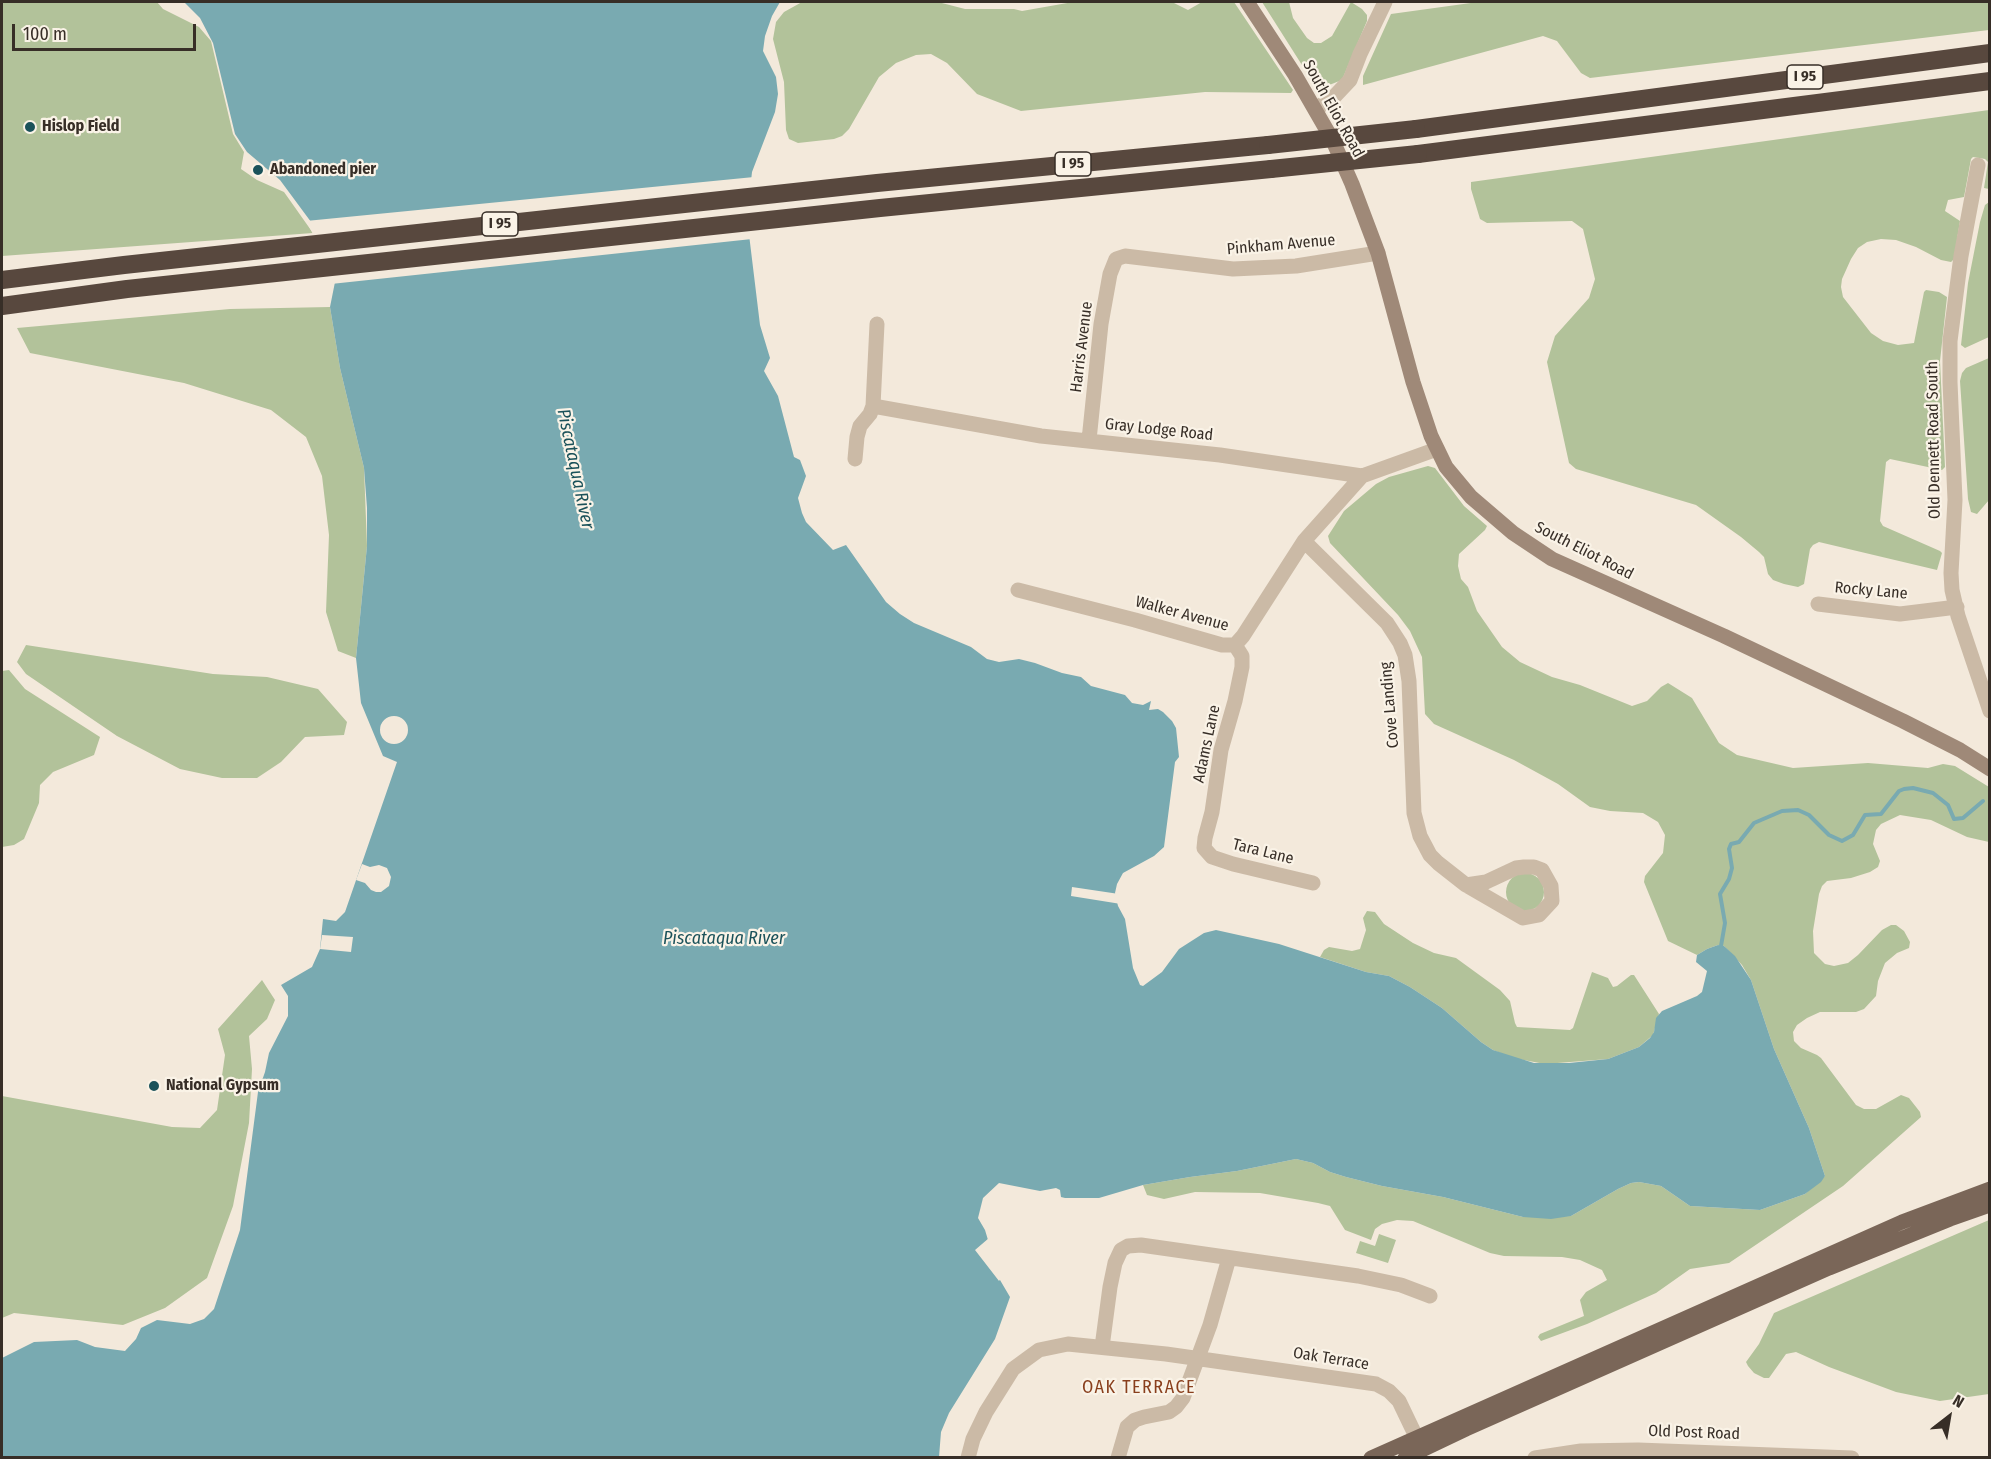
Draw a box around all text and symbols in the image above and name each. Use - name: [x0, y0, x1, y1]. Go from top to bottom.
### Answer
- scale bar: [15, 12, 200, 50]
- text: 100 m: [23, 23, 67, 45]
- street label: South Eliot Road: [1298, 57, 1368, 161]
- road number: I 95: [1787, 65, 1823, 89]
- place label: Hislop Field: [42, 117, 120, 137]
- marker: Hislop Field: [23, 120, 37, 134]
- road number: I 95: [1055, 152, 1091, 176]
- place label: Abandoned pier: [270, 160, 376, 180]
- marker: Abandoned pier: [251, 163, 265, 177]
- road number: I 95: [482, 212, 518, 236]
- street label: Pinkham Avenue: [1226, 231, 1336, 259]
- street label: Harris Avenue: [1067, 300, 1097, 394]
- street label: Old Dennett Road South: [1923, 361, 1945, 519]
- water label: Piscataqua River: [552, 407, 598, 531]
- street label: Gray Lodge Road: [1104, 415, 1214, 445]
- street label: South Eliot Road: [1531, 518, 1637, 584]
- street label: Rocky Lane: [1834, 578, 1908, 604]
- street label: Walker Avenue: [1133, 592, 1231, 636]
- street label: Cove Landing: [1377, 661, 1403, 749]
- street label: Adams Lane: [1189, 703, 1225, 785]
- street label: Tara Lane: [1230, 835, 1296, 869]
- water label: Piscataqua River: [663, 928, 785, 950]
- place label: National Gypsum: [166, 1076, 279, 1096]
- marker: National Gypsum: [147, 1079, 161, 1093]
- street label: Oak Terrace: [1292, 1344, 1370, 1374]
- district label: OAK TERRACE: [1082, 1377, 1196, 1399]
- north arrow: [1919, 1387, 1979, 1447]
- text: N: [1950, 1391, 1968, 1412]
- street label: Old Post Road: [1648, 1422, 1740, 1444]

